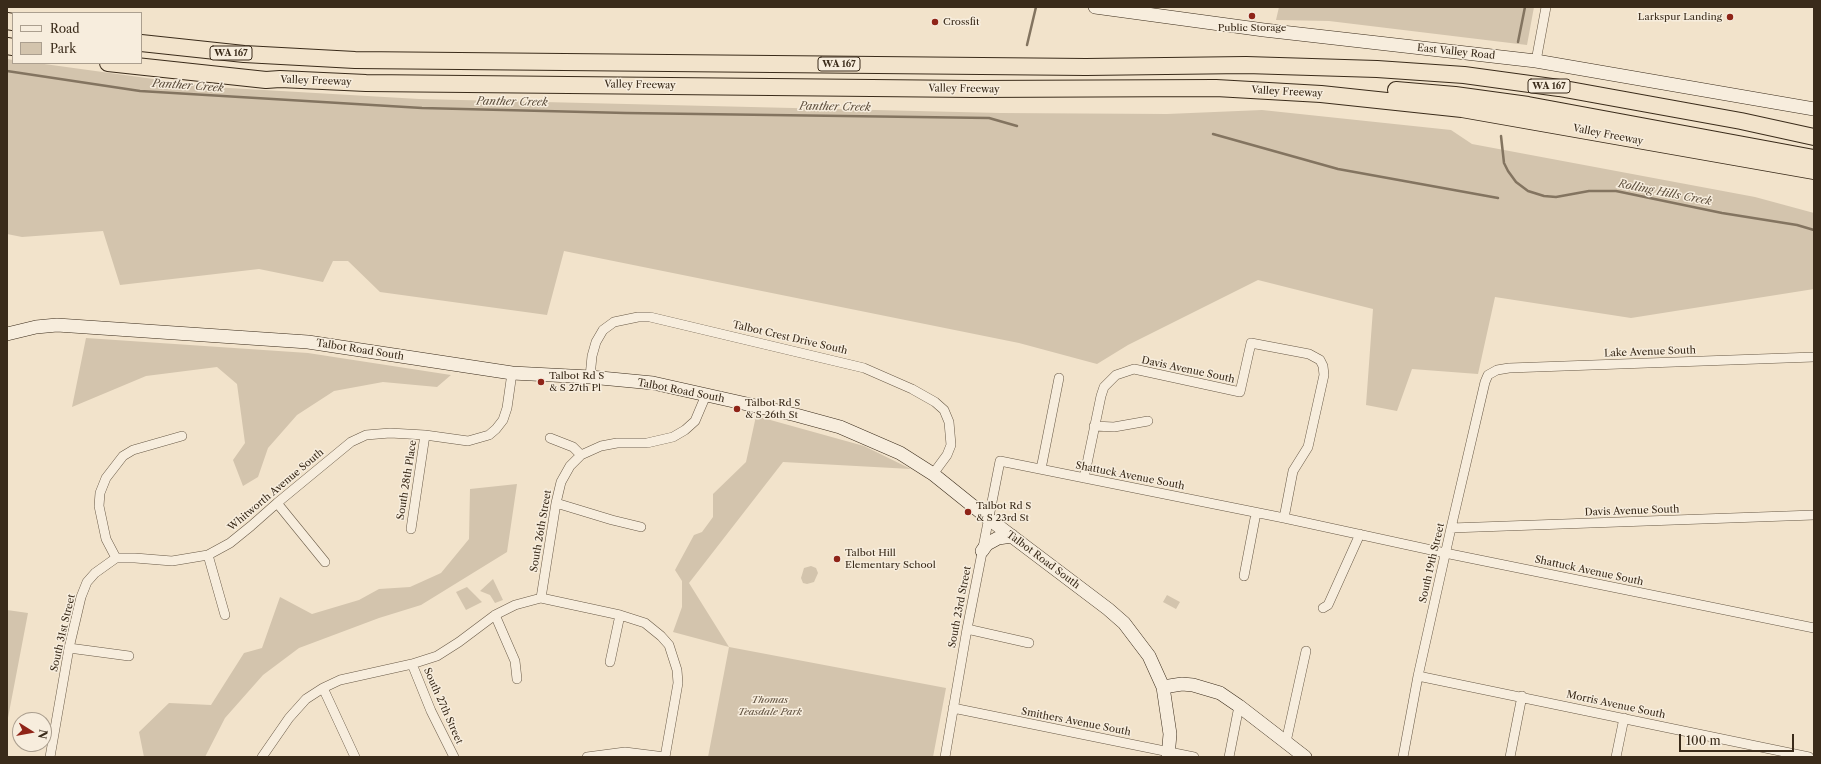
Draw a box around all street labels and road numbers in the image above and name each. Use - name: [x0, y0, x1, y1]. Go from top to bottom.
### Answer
- street label: East Valley Road: [1416, 42, 1496, 62]
- road number: WA 167: [210, 46, 252, 60]
- road number: WA 167: [818, 57, 860, 71]
- street label: Valley Freeway: [280, 74, 352, 88]
- street label: Valley Freeway: [604, 78, 676, 92]
- road number: WA 167: [1528, 79, 1570, 93]
- street label: Valley Freeway: [928, 82, 1000, 96]
- street label: Valley Freeway: [1251, 84, 1323, 100]
- street label: Valley Freeway: [1572, 122, 1644, 148]
- street label: Talbot Crest Drive South: [731, 319, 849, 357]
- street label: Talbot Road South: [315, 337, 405, 363]
- street label: Lake Avenue South: [1604, 344, 1696, 360]
- street label: Davis Avenue South: [1140, 354, 1236, 386]
- street label: Talbot Road South: [636, 377, 726, 405]
- street label: South 28th Place: [395, 439, 419, 521]
- street label: Whitworth Avenue South: [226, 446, 326, 534]
- street label: Shattuck Avenue South: [1075, 460, 1185, 492]
- street label: South 26th Street: [528, 489, 554, 573]
- street label: Davis Avenue South: [1584, 503, 1680, 519]
- street label: South 19th Street: [1417, 522, 1447, 604]
- street label: Talbot Road South: [1004, 529, 1082, 591]
- street label: Shattuck Avenue South: [1534, 554, 1644, 588]
- street label: South 23rd Street: [946, 565, 974, 649]
- street label: South 31st Street: [48, 593, 78, 673]
- street label: South 27th Street: [421, 666, 465, 746]
- street label: Morris Avenue South: [1565, 689, 1667, 721]
- street label: Smithers Avenue South: [1020, 705, 1132, 739]

